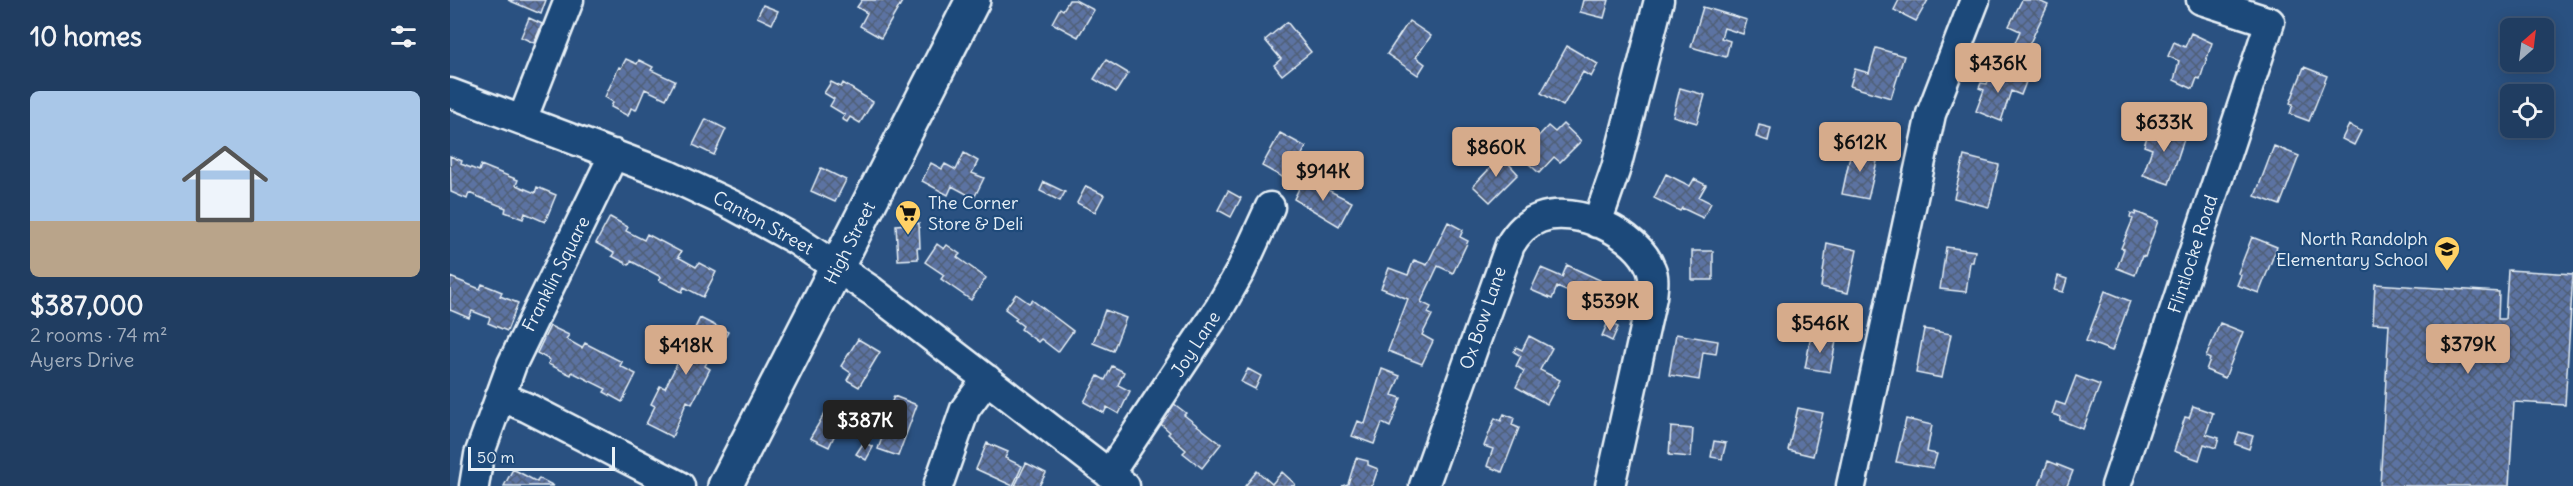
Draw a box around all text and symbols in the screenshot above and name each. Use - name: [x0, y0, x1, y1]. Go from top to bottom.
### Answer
- north arrow: [2500, 18, 2554, 72]
- map controls: [2500, 18, 2554, 138]
- text: 10 homes: [30, 20, 142, 53]
- icon: filters: [387, 20, 420, 53]
- pin: $436K: [1956, 43, 2040, 94]
- text: $436K: [1969, 50, 2027, 75]
- button: locate: [2500, 84, 2554, 138]
- pin: $633K: [2122, 102, 2206, 153]
- text: $633K: [2135, 109, 2193, 134]
- pin: $612K: [1818, 122, 1902, 173]
- pin: $860K: [1454, 127, 1538, 178]
- text: $612K: [1833, 129, 1887, 154]
- icon: home: [171, 130, 279, 238]
- text: $860K: [1466, 134, 1526, 159]
- pin: $914K: [1281, 151, 1365, 202]
- text: $914K: [1296, 158, 1350, 183]
- street label: Canton Street: [709, 186, 817, 260]
- place label: The Corner Store & Deli: [928, 191, 1023, 235]
- street label: Flintlocke Road: [2163, 191, 2223, 316]
- street label: High Street: [819, 198, 880, 288]
- supermarket icon: The Corner Store & Deli: [893, 198, 923, 236]
- street label: Franklin Square: [517, 212, 594, 335]
- place label: North Randolph Elementary School: [2276, 227, 2428, 271]
- school or university icon: North Randolph Elementary School: [2432, 234, 2462, 272]
- street label: Ox Bow Lane: [1454, 263, 1511, 372]
- pin: $539K: [1568, 281, 1652, 332]
- text: $539K: [1581, 288, 1639, 313]
- text: $387,000: [30, 289, 144, 322]
- pin: $546K: [1778, 303, 1862, 354]
- street label: Joy Lane: [1166, 307, 1225, 381]
- text: $546K: [1791, 310, 1849, 335]
- text: 2 rooms · 74 m²: [30, 322, 167, 347]
- pin: $379K: [2426, 324, 2510, 375]
- pin: $418K: [644, 325, 728, 376]
- text: $379K: [2440, 331, 2496, 356]
- text: $418K: [659, 332, 713, 357]
- text: Ayers Drive: [30, 347, 134, 372]
- pin: $387K: [823, 400, 907, 451]
- text: $387K: [837, 407, 893, 432]
- scale bar: [468, 444, 615, 472]
- text: 50 m: [477, 447, 515, 467]

